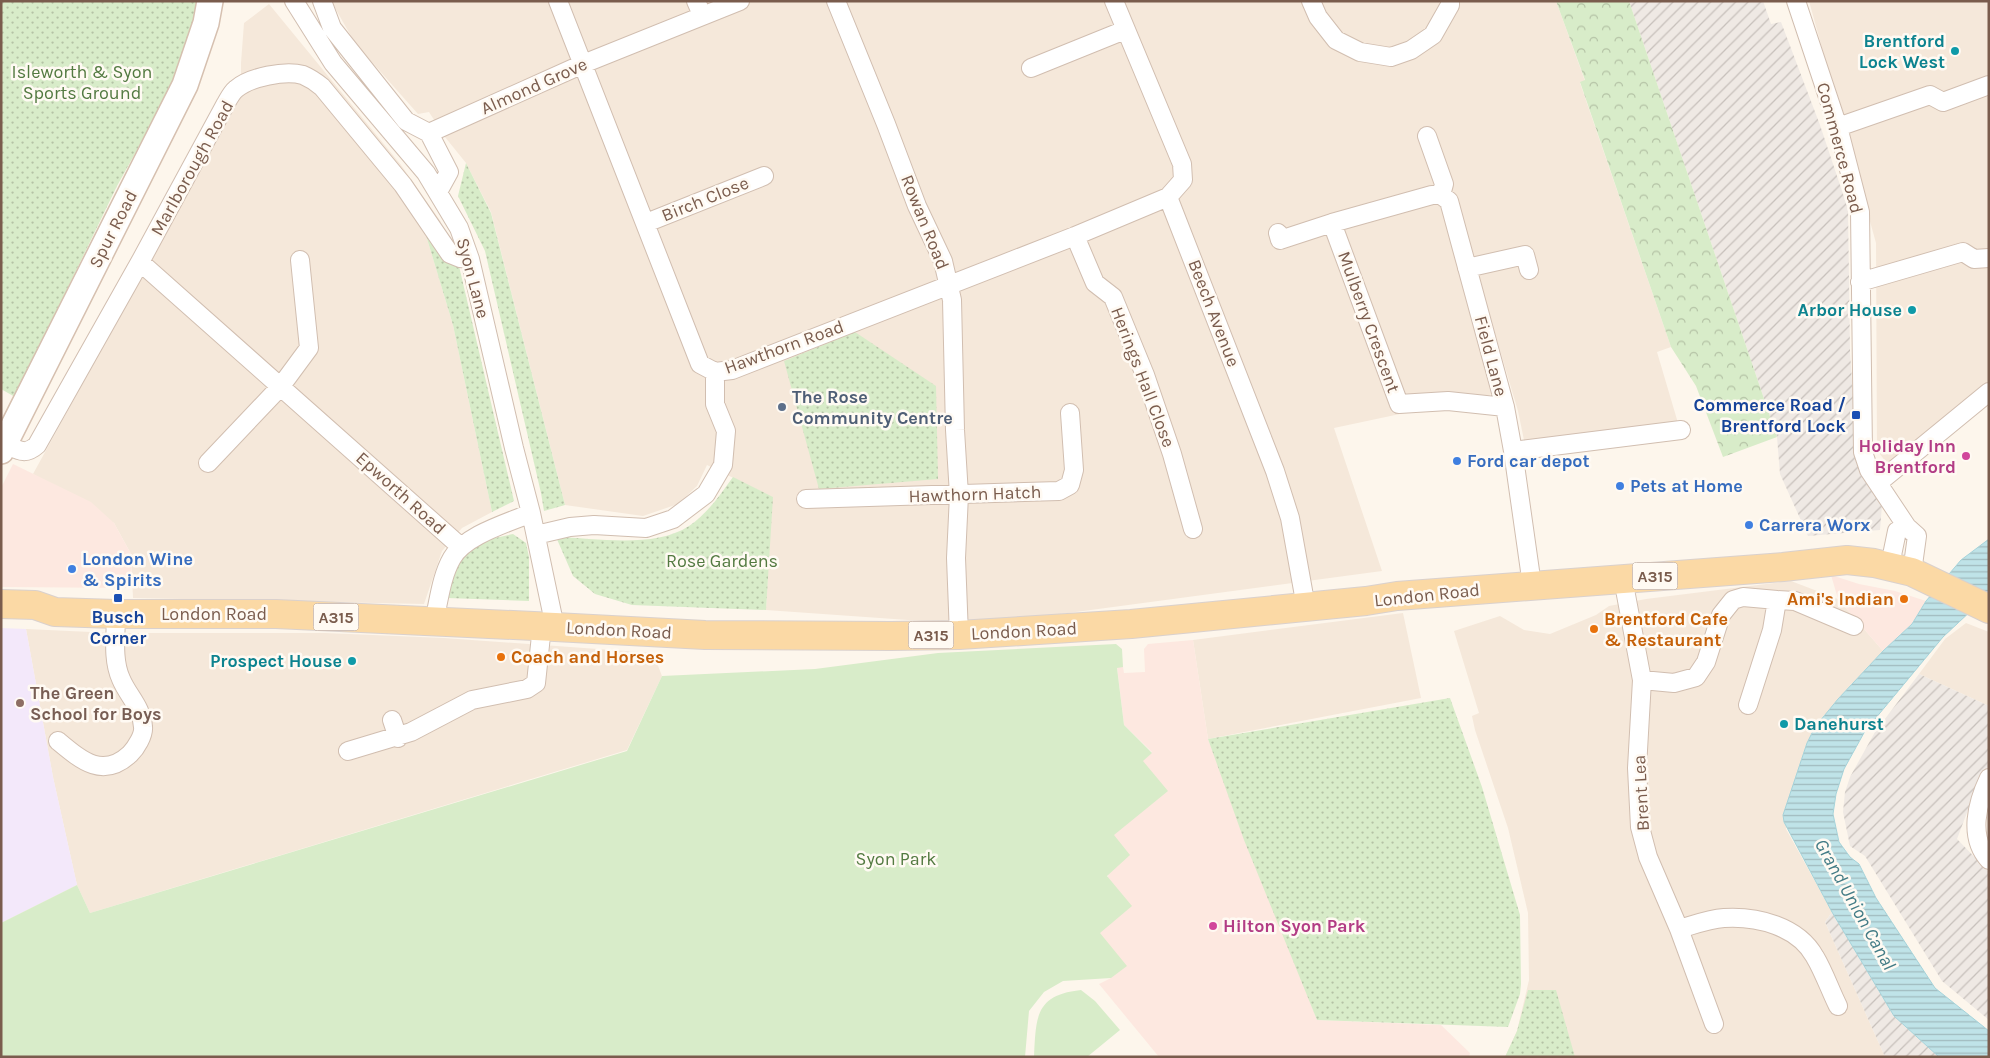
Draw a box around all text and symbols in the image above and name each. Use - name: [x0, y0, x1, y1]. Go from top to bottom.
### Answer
- place label: Brentford Lock West: [1859, 30, 1945, 73]
- marker: Brentford Lock West: [1949, 45, 1961, 57]
- street label: Almond Grove: [477, 53, 591, 119]
- park label: Isleworth & Syon Sports Ground: [12, 61, 152, 104]
- street label: Commerce Road: [1812, 80, 1868, 216]
- street label: Marlborough Road: [146, 97, 238, 239]
- street label: Rowan Road: [896, 171, 954, 273]
- street label: Birch Close: [658, 172, 752, 226]
- street label: Spur Road: [84, 186, 142, 272]
- street label: Syon Lane: [452, 235, 494, 321]
- street label: Mulberry Crescent: [1333, 248, 1405, 396]
- street label: Beech Avenue: [1183, 256, 1245, 370]
- place label: Arbor House: [1798, 299, 1902, 321]
- street label: Herings Hall Close: [1106, 304, 1180, 450]
- marker: Arbor House: [1906, 304, 1918, 316]
- street label: Field Lane: [1470, 313, 1512, 399]
- street label: Hawthorn Road: [721, 315, 847, 379]
- place label: The Rose Community Centre: [792, 386, 953, 429]
- place label: Commerce Road / Brentford Lock: [1694, 394, 1846, 437]
- marker: The Rose Community Centre: [776, 401, 788, 413]
- marker: Commerce Road / Brentford Lock: [1850, 409, 1862, 421]
- place label: Holiday Inn Brentford: [1859, 435, 1956, 478]
- street label: Epworth Road: [352, 447, 450, 539]
- place label: Ford car depot: [1467, 450, 1590, 472]
- marker: Holiday Inn Brentford: [1960, 450, 1972, 462]
- marker: Ford car depot: [1451, 455, 1463, 467]
- place label: Pets at Home: [1630, 475, 1743, 497]
- marker: Pets at Home: [1614, 480, 1626, 492]
- street label: Hawthorn Hatch: [908, 481, 1042, 507]
- place label: Carrera Worx: [1759, 514, 1870, 536]
- marker: Carrera Worx: [1743, 519, 1755, 531]
- place label: London Wine & Spirits: [82, 548, 193, 591]
- park label: Rose Gardens: [666, 550, 778, 572]
- road number: A315: [1632, 562, 1678, 590]
- marker: London Wine & Spirits: [66, 563, 78, 575]
- street label: London Road: [1373, 579, 1481, 611]
- place label: Ami's Indian: [1787, 588, 1894, 610]
- marker: Busch Corner: [112, 592, 124, 604]
- marker: Ami's Indian: [1898, 593, 1910, 605]
- street label: London Road: [161, 603, 267, 625]
- road number: A315: [314, 604, 358, 630]
- place label: Busch Corner: [90, 606, 146, 649]
- place label: Brentford Cafe & Restaurant: [1604, 608, 1728, 651]
- street label: London Road: [565, 616, 673, 644]
- street label: London Road: [970, 617, 1078, 645]
- road number: A315: [908, 622, 954, 648]
- marker: Brentford Cafe & Restaurant: [1588, 623, 1600, 635]
- place label: Coach and Horses: [511, 646, 664, 668]
- place label: Prospect House: [210, 650, 342, 672]
- marker: Coach and Horses: [495, 651, 507, 663]
- marker: Prospect House: [346, 655, 358, 667]
- place label: The Green School for Boys: [30, 682, 161, 725]
- marker: The Green School for Boys: [14, 697, 26, 709]
- place label: Danehurst: [1794, 713, 1884, 735]
- marker: Danehurst: [1778, 718, 1790, 730]
- street label: Brent Lea: [1628, 754, 1654, 832]
- water label: Grand Union Canal: [1810, 835, 1900, 974]
- park label: Syon Park: [856, 848, 936, 870]
- place label: Hilton Syon Park: [1223, 915, 1366, 937]
- marker: Hilton Syon Park: [1207, 920, 1219, 932]

